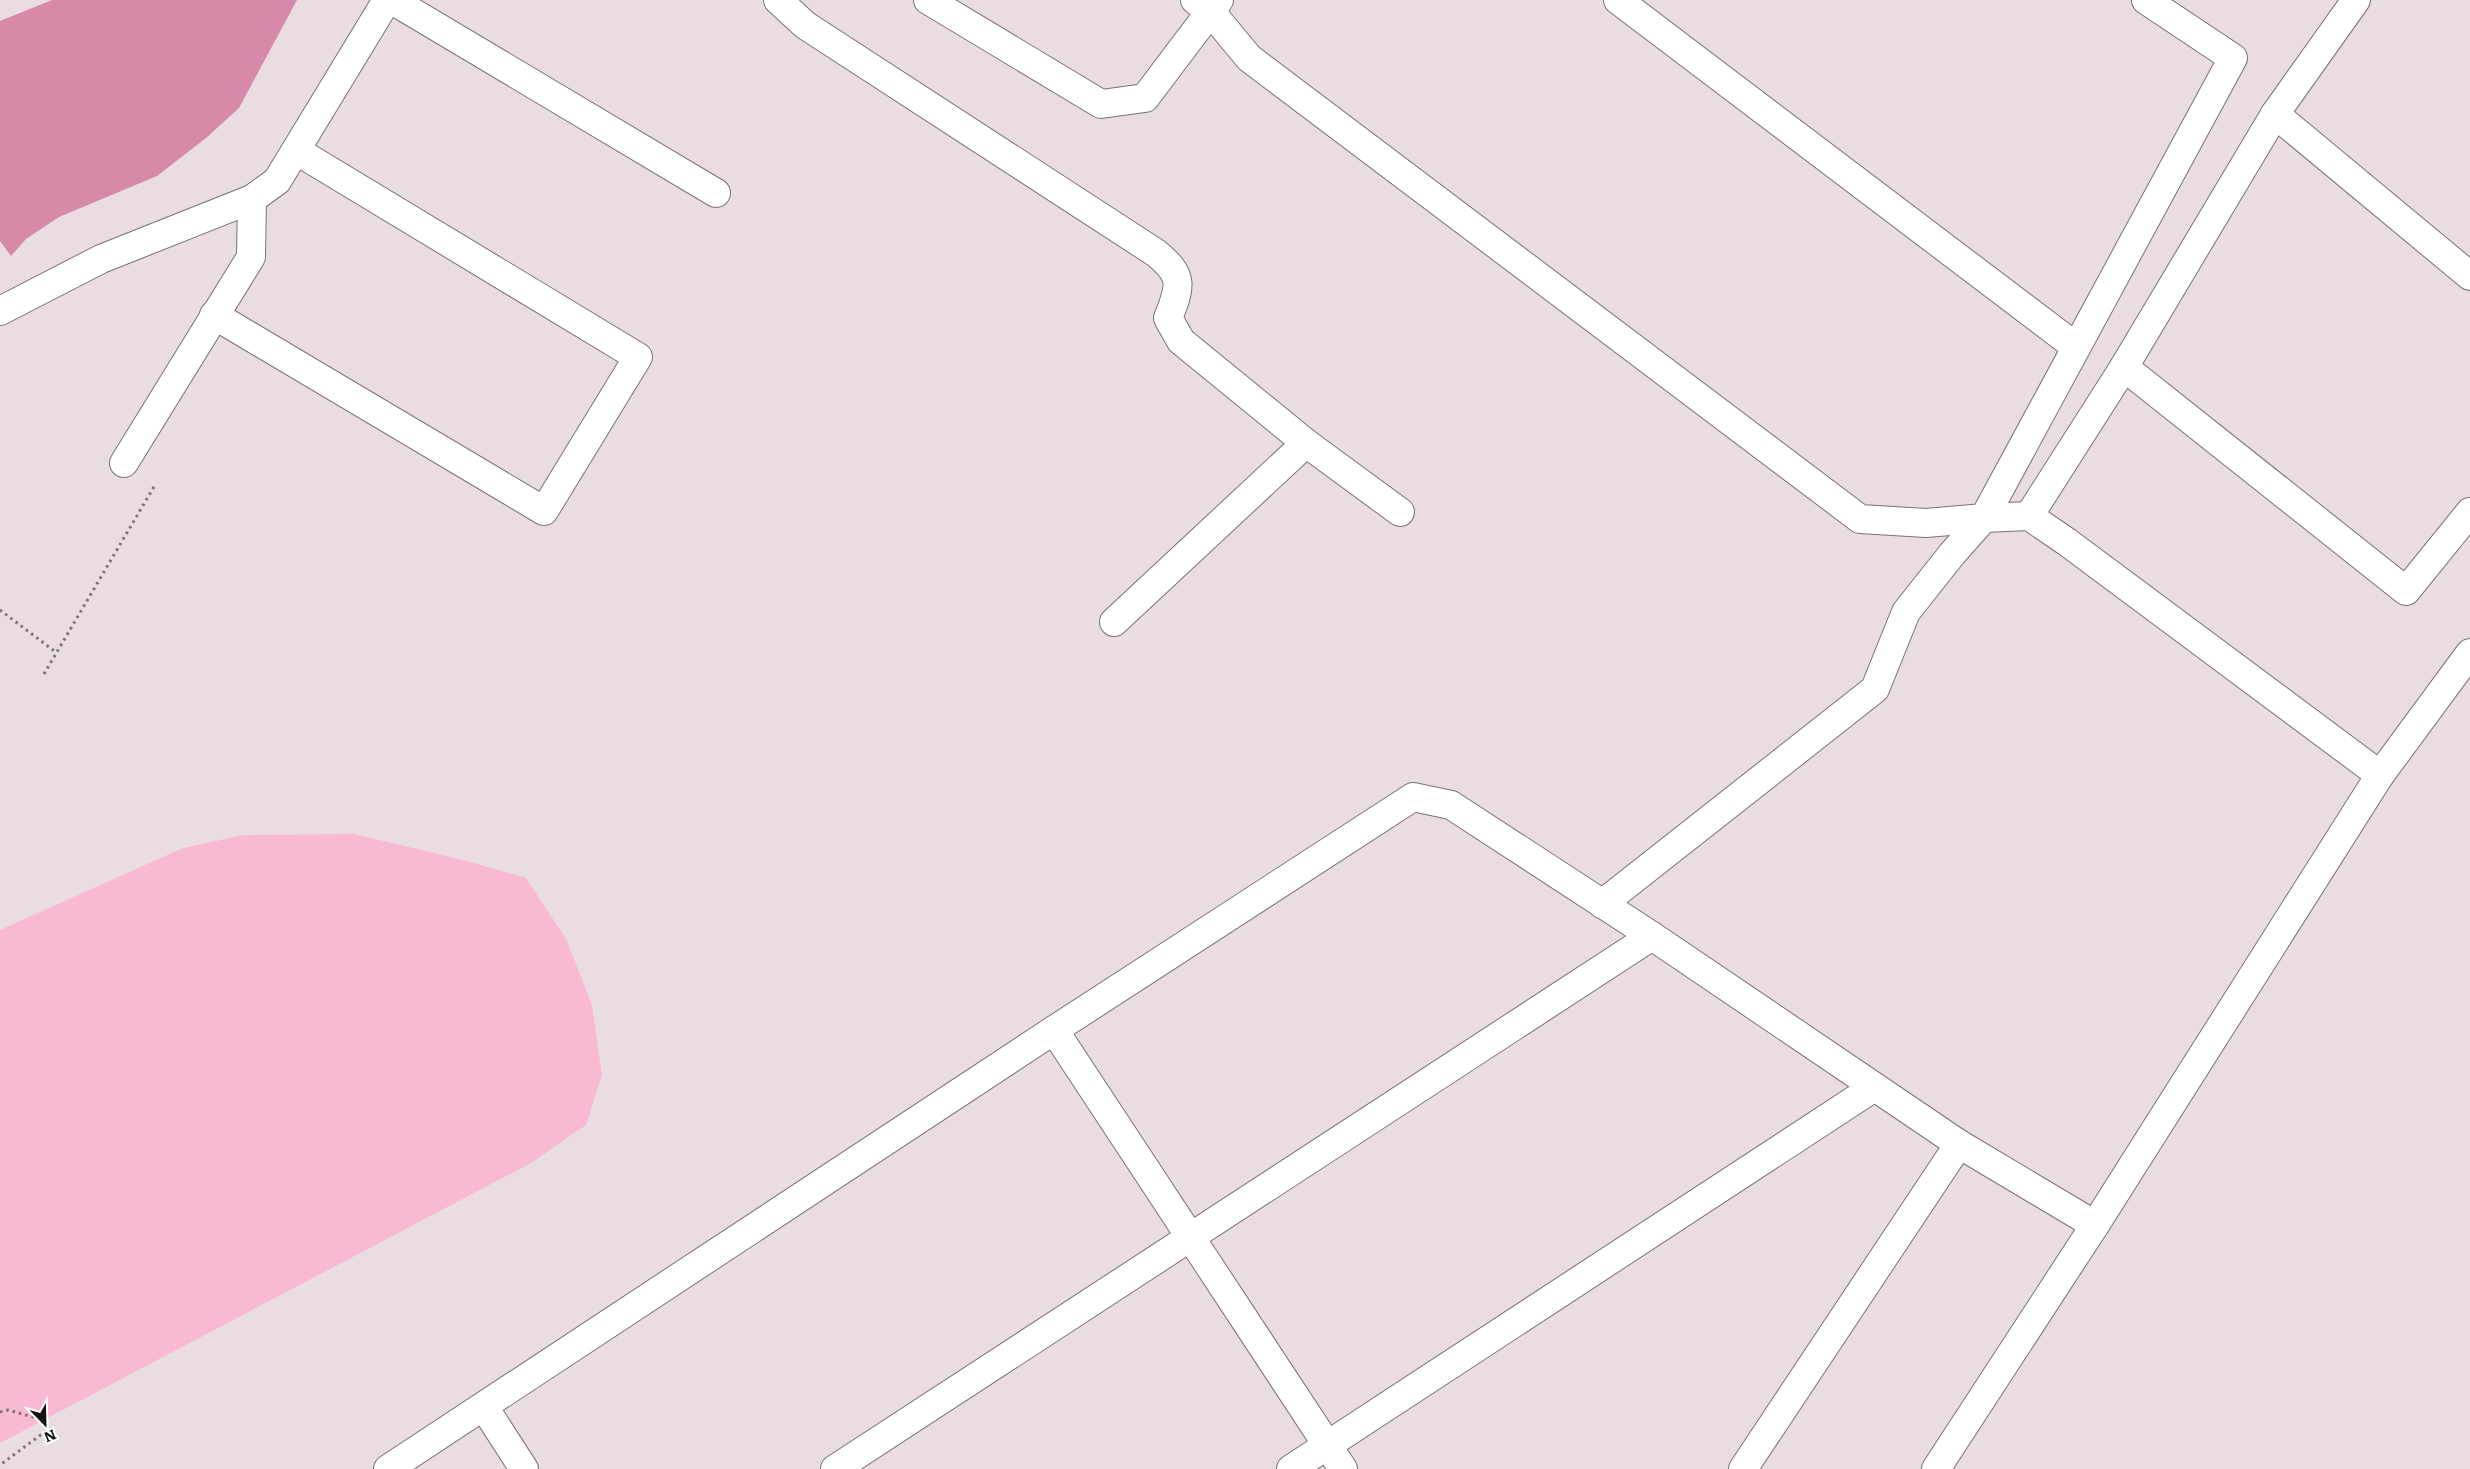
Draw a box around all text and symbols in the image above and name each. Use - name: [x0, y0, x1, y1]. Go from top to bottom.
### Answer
- north arrow: [20, 1399, 70, 1449]
- text: N: [41, 1425, 60, 1448]

